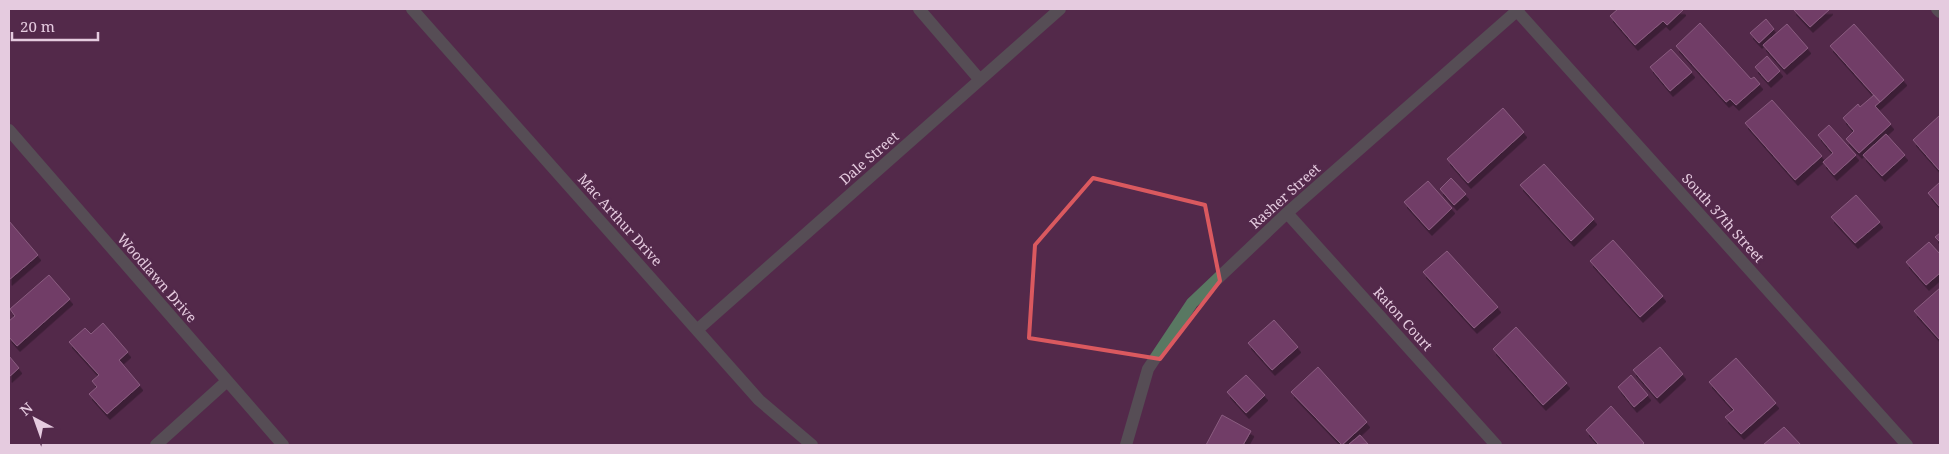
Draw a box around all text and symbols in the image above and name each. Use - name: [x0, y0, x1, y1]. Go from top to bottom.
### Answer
- scale bar: [12, 10, 99, 42]
- text: 20 m: [20, 16, 55, 36]
- street label: Dale Street: [835, 127, 902, 189]
- street label: Rasher Street: [1245, 159, 1324, 232]
- street label: South 37th Street: [1678, 169, 1769, 267]
- street label: Mac Arthur Drive: [574, 170, 667, 270]
- street label: Woodlawn Drive: [113, 229, 201, 326]
- street label: Raton Court: [1370, 283, 1437, 355]
- north arrow: [10, 394, 60, 444]
- text: N: [16, 398, 37, 420]

